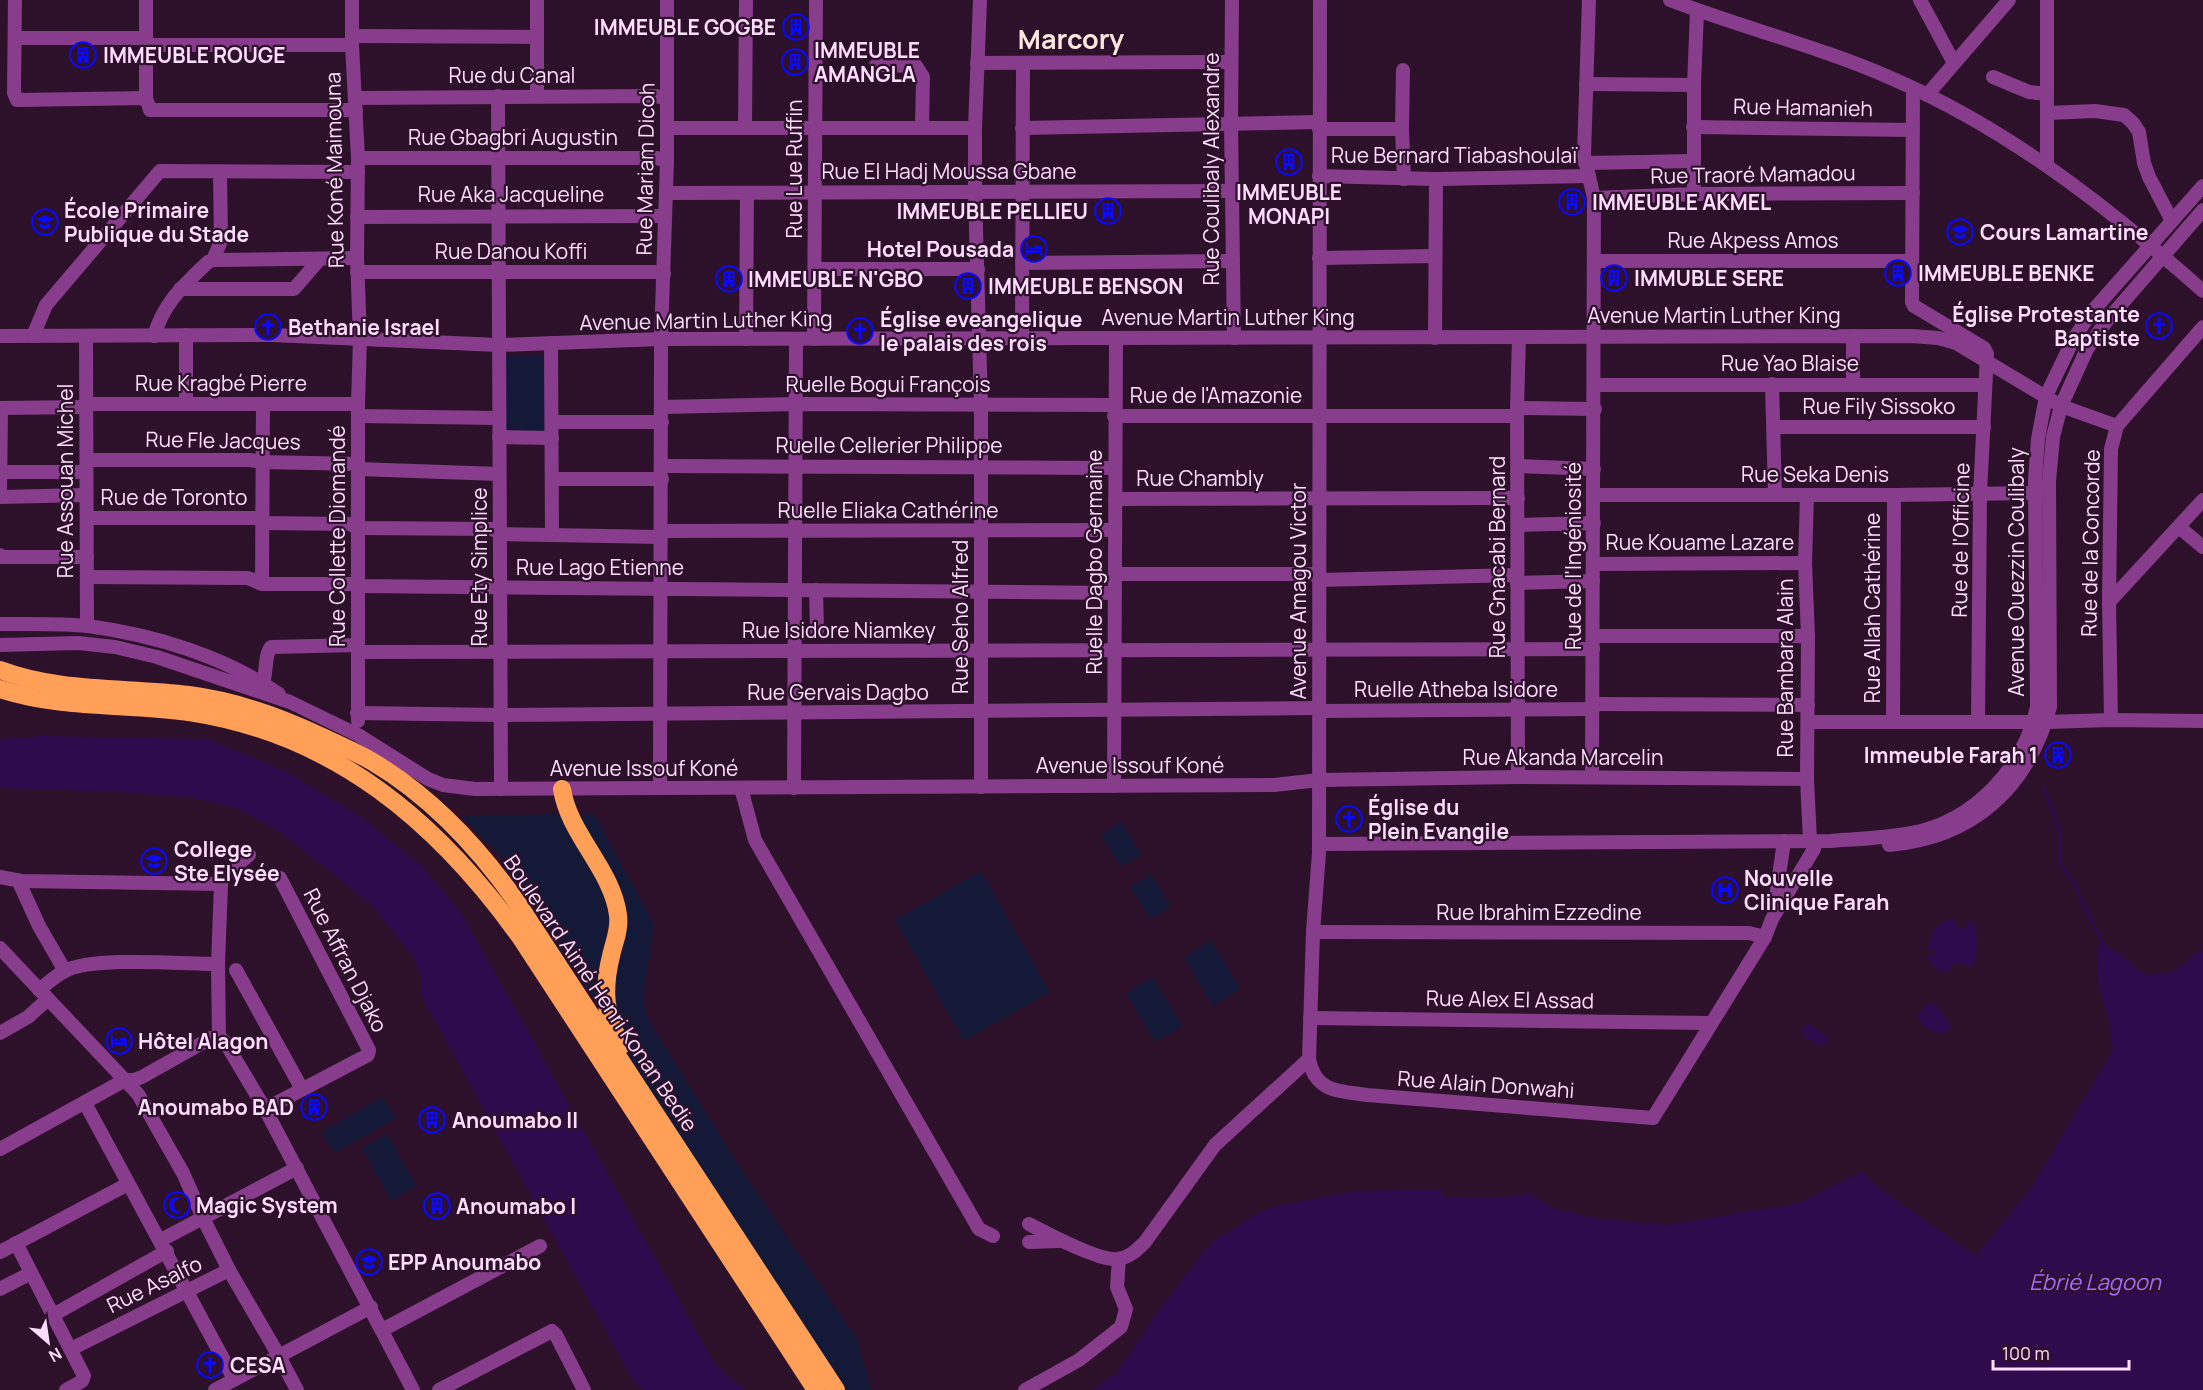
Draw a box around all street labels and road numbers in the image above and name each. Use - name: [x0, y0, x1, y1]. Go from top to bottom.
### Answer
- street label: Rue Coulibaly Alexandre: [1197, 52, 1225, 286]
- street label: Rue du Canal: [448, 61, 576, 89]
- street label: Rue Koné Maimouna: [318, 72, 350, 268]
- street label: Rue Mariam Dicoh: [629, 82, 661, 256]
- street label: Rue Hamanieh: [1733, 92, 1873, 122]
- street label: Rue Lue Ruffin: [780, 99, 808, 239]
- street label: Rue Gbagbri Augustin: [408, 123, 618, 151]
- street label: Rue Bernard Tiabashoulaï: [1331, 141, 1578, 169]
- street label: Rue El Hadj Moussa Gbane: [821, 157, 1077, 185]
- street label: Rue Traoré Mamadou: [1650, 158, 1856, 190]
- street label: Rue Aka Jacqueline: [418, 180, 604, 208]
- street label: Rue Akpess Amos: [1667, 226, 1839, 254]
- street label: Rue Danou Koffi: [435, 237, 587, 265]
- street label: Avenue Martin Luther King: [1587, 301, 1841, 329]
- street label: Avenue Martin Luther King: [1101, 303, 1355, 331]
- street label: Avenue Martin Luther King: [579, 304, 833, 336]
- street label: Rue Yao Blaise: [1721, 349, 1859, 377]
- street label: Rue Kragbé Pierre: [135, 369, 307, 397]
- street label: Ruelle Bogui François: [785, 370, 991, 398]
- street label: Rue de l'Amazonie: [1130, 381, 1302, 409]
- street label: Rue Assouan Michel: [51, 384, 79, 578]
- street label: Rue Fily Sissoko: [1803, 392, 1955, 420]
- street label: Rue Fle Jacques: [145, 425, 301, 455]
- street label: Rue Collette Diomandé: [323, 425, 351, 647]
- street label: Ruelle Cellerier Philippe: [775, 431, 1003, 459]
- street label: Avenue Ouezzin Coulibaly: [2002, 447, 2030, 697]
- street label: Ruelle Dagbo Germaine: [1080, 449, 1108, 675]
- street label: Rue de la Concorde: [2074, 449, 2106, 637]
- street label: Rue Gnacabi Bernard: [1483, 456, 1511, 658]
- street label: Rue Seka Denis: [1741, 460, 1889, 488]
- street label: Rue de l'Ingéniosité: [1559, 462, 1587, 650]
- street label: Rue de l'Officine: [1945, 462, 1975, 618]
- street label: Rue Chambly: [1136, 464, 1264, 492]
- street label: Avenue Amagou Victor: [1284, 482, 1312, 700]
- street label: Rue de Toronto: [100, 483, 248, 511]
- street label: Rue Ety Simplice: [465, 487, 493, 647]
- street label: Ruelle Eliaka Cathérine: [778, 496, 999, 524]
- street label: Rue Allah Cathérine: [1858, 513, 1886, 703]
- street label: Rue Kouame Lazare: [1606, 528, 1794, 556]
- street label: Rue Seho Alfred: [946, 540, 974, 694]
- street label: Rue Lago Etienne: [516, 553, 684, 581]
- street label: Rue Bambara Alain: [1771, 579, 1799, 757]
- street label: Rue Isidore Niamkey: [742, 616, 936, 644]
- street label: Ruelle Atheba Isidore: [1354, 675, 1558, 703]
- street label: Rue Gervais Dagbo: [747, 678, 929, 706]
- street label: Rue Akanda Marcelin: [1463, 743, 1663, 771]
- street label: Avenue Issouf Koné: [1036, 751, 1224, 779]
- street label: Avenue Issouf Koné: [550, 754, 738, 782]
- street label: Boulevard Aimé Henri Konan Bedie: [498, 849, 704, 1137]
- street label: Rue Affran Djako: [298, 883, 394, 1037]
- street label: Rue Ibrahim Ezzedine: [1436, 898, 1642, 926]
- street label: Rue Alex El Assad: [1426, 984, 1594, 1014]
- street label: Rue Alain Donwahi: [1397, 1064, 1575, 1104]
- street label: Rue Asalfo: [102, 1249, 206, 1319]

